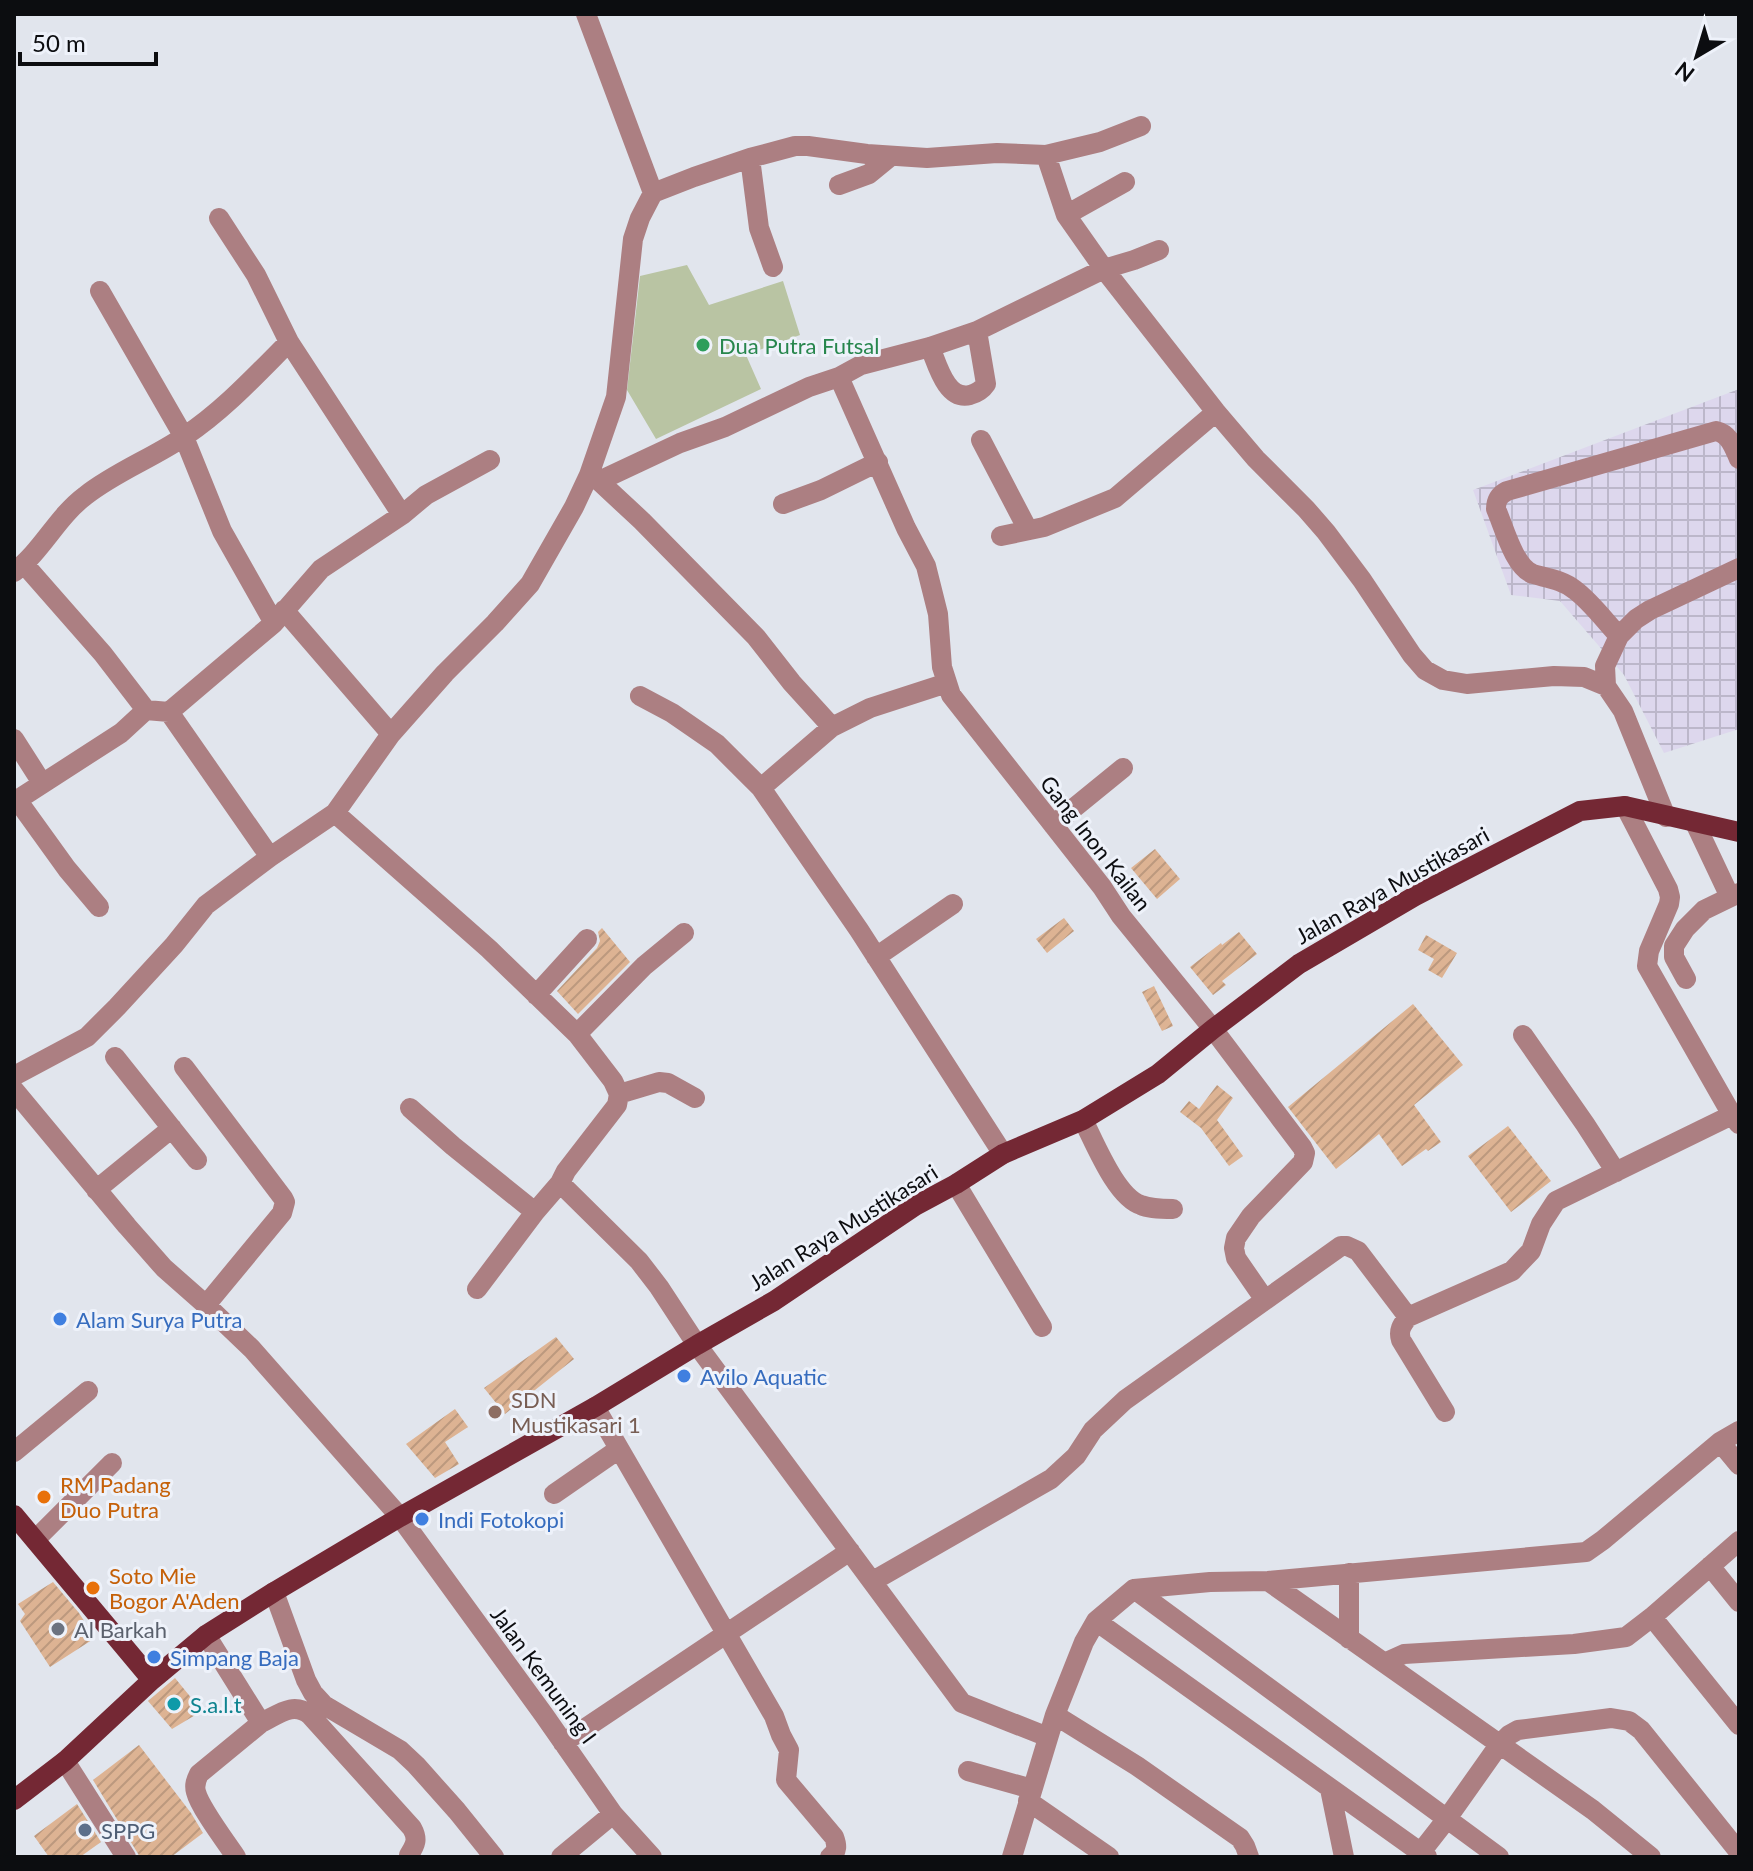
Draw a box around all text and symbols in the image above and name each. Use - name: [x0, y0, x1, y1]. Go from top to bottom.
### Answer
- scale bar: [20, 16, 156, 66]
- north arrow: [1657, 16, 1737, 96]
- text: 50 m: [32, 28, 86, 57]
- text: N: [1669, 56, 1699, 88]
- place label: Dua Putra Futsal: [719, 332, 879, 359]
- marker: Dua Putra Futsal: [694, 336, 712, 354]
- street label: Gang Inon Kailan: [1035, 770, 1157, 916]
- street label: Jalan Raya Mustikasari: [1290, 821, 1494, 949]
- street label: Jalan Raya Mustikasari: [744, 1158, 942, 1296]
- place label: Alam Surya Putra: [76, 1306, 242, 1333]
- marker: Alam Surya Putra: [51, 1310, 69, 1328]
- place label: Avilo Aquatic: [700, 1363, 827, 1390]
- marker: Avilo Aquatic: [675, 1367, 693, 1385]
- place label: SDN Mustikasari 1: [511, 1386, 641, 1438]
- marker: SDN Mustikasari 1: [486, 1403, 504, 1421]
- place label: RM Padang Duo Putra: [60, 1471, 171, 1523]
- marker: RM Padang Duo Putra: [35, 1488, 53, 1506]
- place label: Indi Fotokopi: [438, 1506, 564, 1533]
- marker: Indi Fotokopi: [413, 1510, 431, 1528]
- place label: Soto Mie Bogor A'Aden: [109, 1562, 239, 1614]
- marker: Soto Mie Bogor A'Aden: [84, 1579, 102, 1597]
- street label: Jalan Kemuning I: [485, 1601, 603, 1749]
- place label: Al Barkah: [74, 1616, 167, 1643]
- marker: Al Barkah: [49, 1620, 67, 1638]
- place label: Simpang Baja: [170, 1644, 299, 1671]
- marker: Simpang Baja: [145, 1648, 163, 1666]
- place label: S.a.l.t: [190, 1691, 242, 1718]
- marker: S.a.l.t: [165, 1695, 183, 1713]
- place label: SPPG: [101, 1817, 155, 1844]
- marker: SPPG: [76, 1821, 94, 1839]

